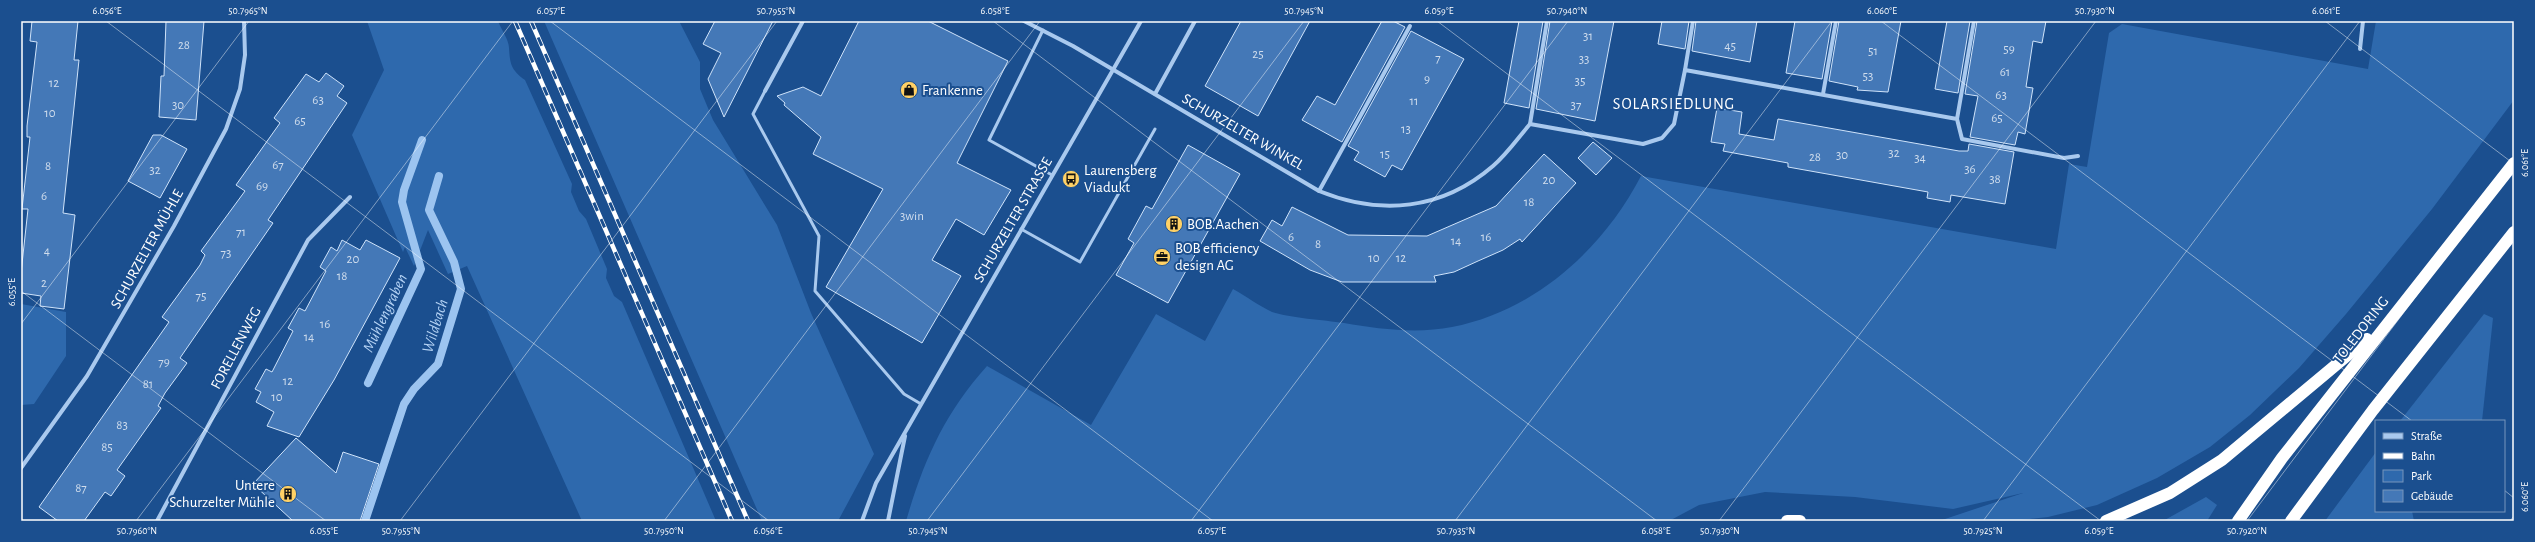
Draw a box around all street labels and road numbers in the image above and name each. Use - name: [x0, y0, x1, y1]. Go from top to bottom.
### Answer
- street label: SCHURZELTER WINKEL: [1179, 91, 1307, 173]
- street label: SCHURZELTER STRASSE: [971, 155, 1055, 285]
- street label: SCHURZELTER MÜHLE: [106, 186, 186, 311]
- street label: TOLEDORING: [2330, 294, 2392, 366]
- street label: FORELLENWEG: [208, 304, 264, 392]

